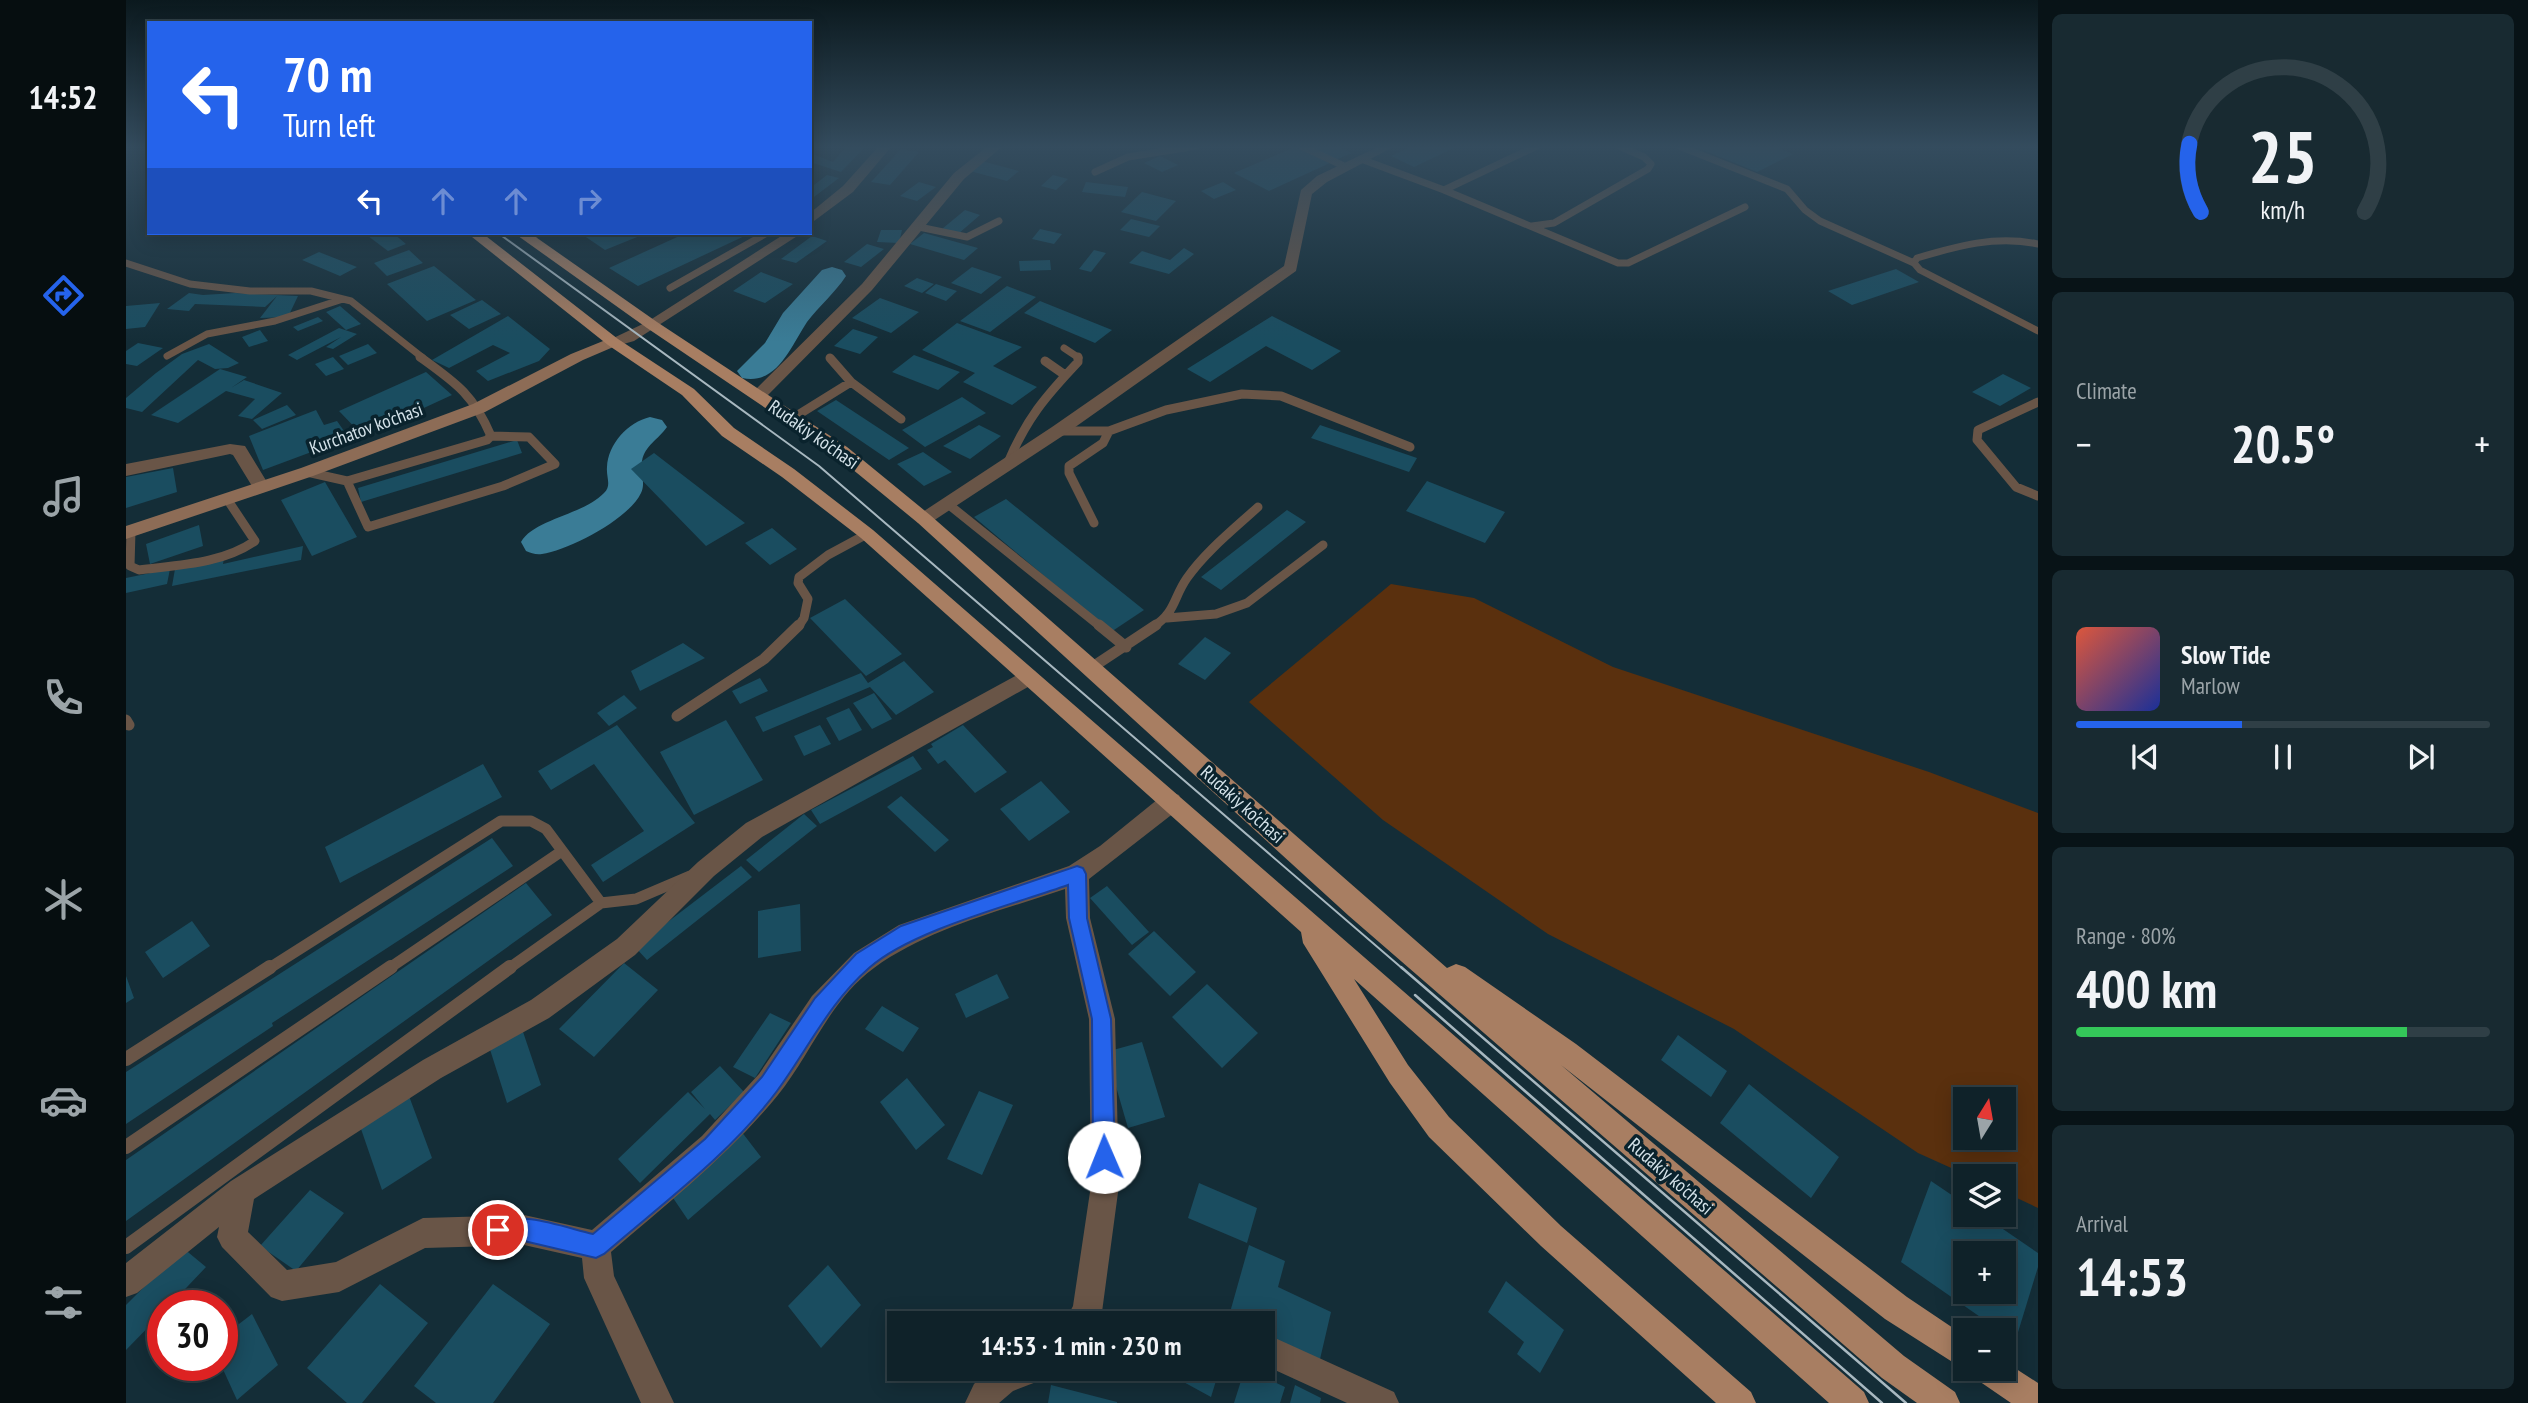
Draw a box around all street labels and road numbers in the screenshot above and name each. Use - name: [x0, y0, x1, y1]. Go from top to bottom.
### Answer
- street label: Rudakiy ko'chasi: [764, 394, 864, 474]
- street label: Kurchatov ko'chasi: [306, 396, 426, 460]
- street label: Rudakiy ko'chasi: [1196, 760, 1290, 848]
- street label: Rudakiy ko'chasi: [1624, 1133, 1718, 1219]

